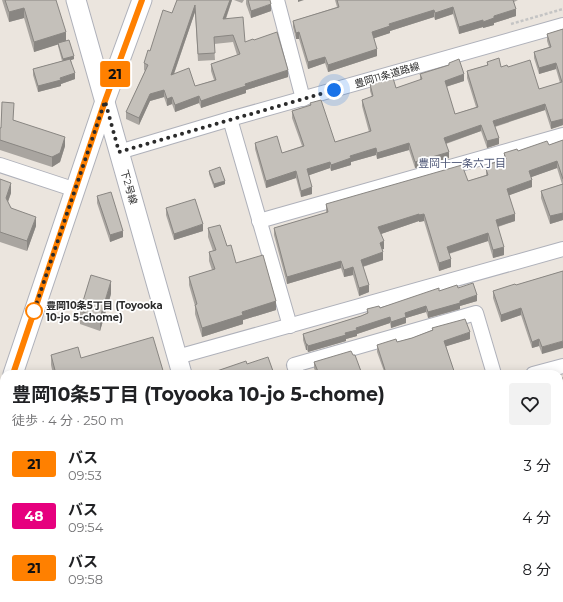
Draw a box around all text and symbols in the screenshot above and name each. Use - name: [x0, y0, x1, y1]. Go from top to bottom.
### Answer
- street label: 豊岡11条道路線: [353, 59, 421, 91]
- line badge: 21: [97, 61, 133, 87]
- text: 21: [108, 65, 122, 83]
- your location: [324, 80, 344, 100]
- district label: 豊岡十一条六丁目: [418, 156, 506, 170]
- street label: 下2号線: [118, 168, 140, 206]
- place label: 豊岡10条5丁目 (Toyooka 10-jo 5-chome): [46, 299, 163, 324]
- marker: 豊岡10条5丁目 (Toyooka 10-jo 5-chome): [25, 302, 43, 320]
- text: 豊岡10条5丁目 (Toyooka 10-jo 5-chome): [12, 383, 385, 406]
- button: heart: [509, 383, 551, 425]
- text: 徒歩 · 4 分 · 250 m: [12, 412, 124, 428]
- text: バス: [68, 448, 98, 467]
- text: 21: [27, 455, 41, 473]
- text: 3 分: [524, 456, 551, 475]
- text: 09:53: [68, 467, 102, 483]
- text: バス: [68, 500, 98, 519]
- text: 48: [24, 507, 44, 525]
- text: 4 分: [522, 508, 551, 527]
- text: 09:54: [68, 519, 103, 535]
- text: バス: [68, 552, 98, 571]
- text: 21: [27, 559, 41, 577]
- text: 8 分: [522, 560, 551, 579]
- text: 09:58: [68, 571, 103, 587]

